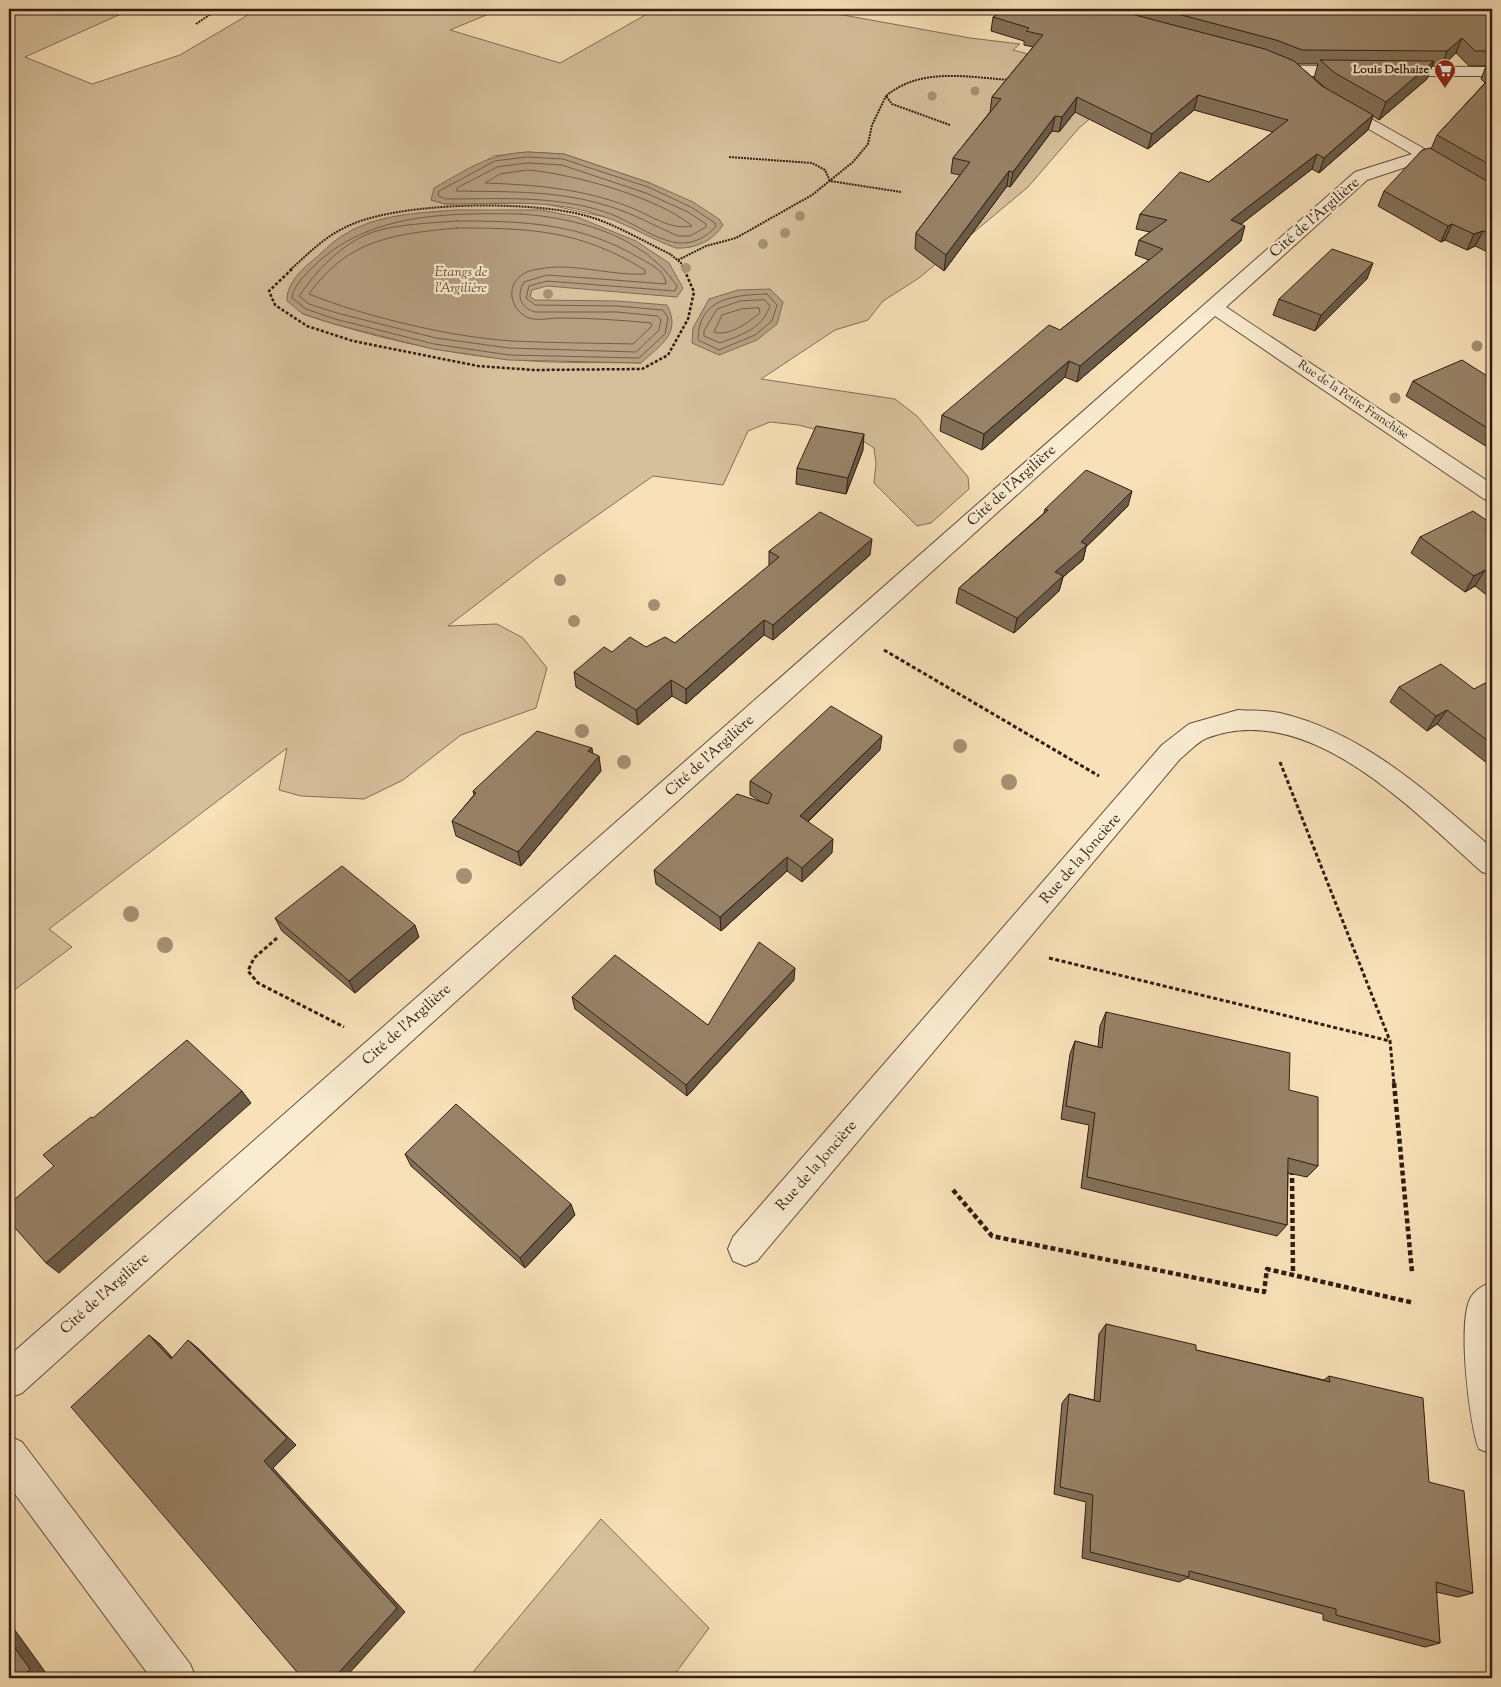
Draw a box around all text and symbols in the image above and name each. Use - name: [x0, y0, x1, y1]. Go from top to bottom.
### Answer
- supermarket icon: Louis Delhaize: [1433, 58, 1457, 89]
- place label: Louis Delhaize: [1352, 61, 1429, 79]
- street label: Cité de l'Argilière: [1265, 173, 1365, 263]
- water label: Etangs de l'Argilière: [434, 263, 488, 299]
- street label: Rue de la Petite Franchise: [1294, 356, 1413, 444]
- street label: Cité de l'Argilière: [963, 440, 1061, 532]
- street label: Cité de l'Argilière: [661, 710, 759, 802]
- street label: Rue de la Joncière: [1036, 809, 1126, 909]
- street label: Cité de l'Argilière: [358, 979, 456, 1071]
- street label: Rue de la Joncière: [772, 1116, 862, 1216]
- street label: Cité de l'Argilière: [56, 1248, 154, 1340]

